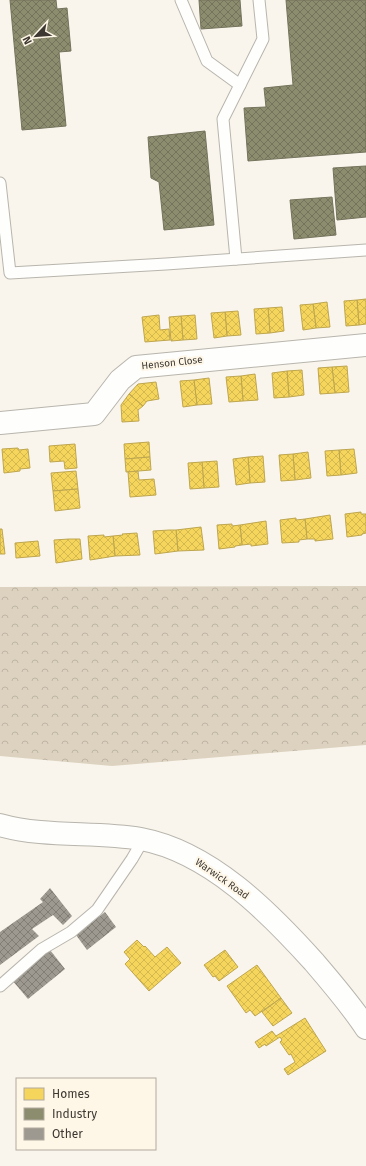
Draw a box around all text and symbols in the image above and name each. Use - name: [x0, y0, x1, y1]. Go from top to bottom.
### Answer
- north arrow: [16, 16, 56, 56]
- text: N: [20, 34, 35, 46]
- street label: Henson Close: [141, 354, 203, 372]
- street label: Warwick Road: [193, 856, 251, 902]
- legend: [16, 1078, 156, 1150]
- text: Homes: [52, 1087, 90, 1101]
- text: Industry: [52, 1107, 97, 1121]
- text: Other: [52, 1127, 83, 1141]

